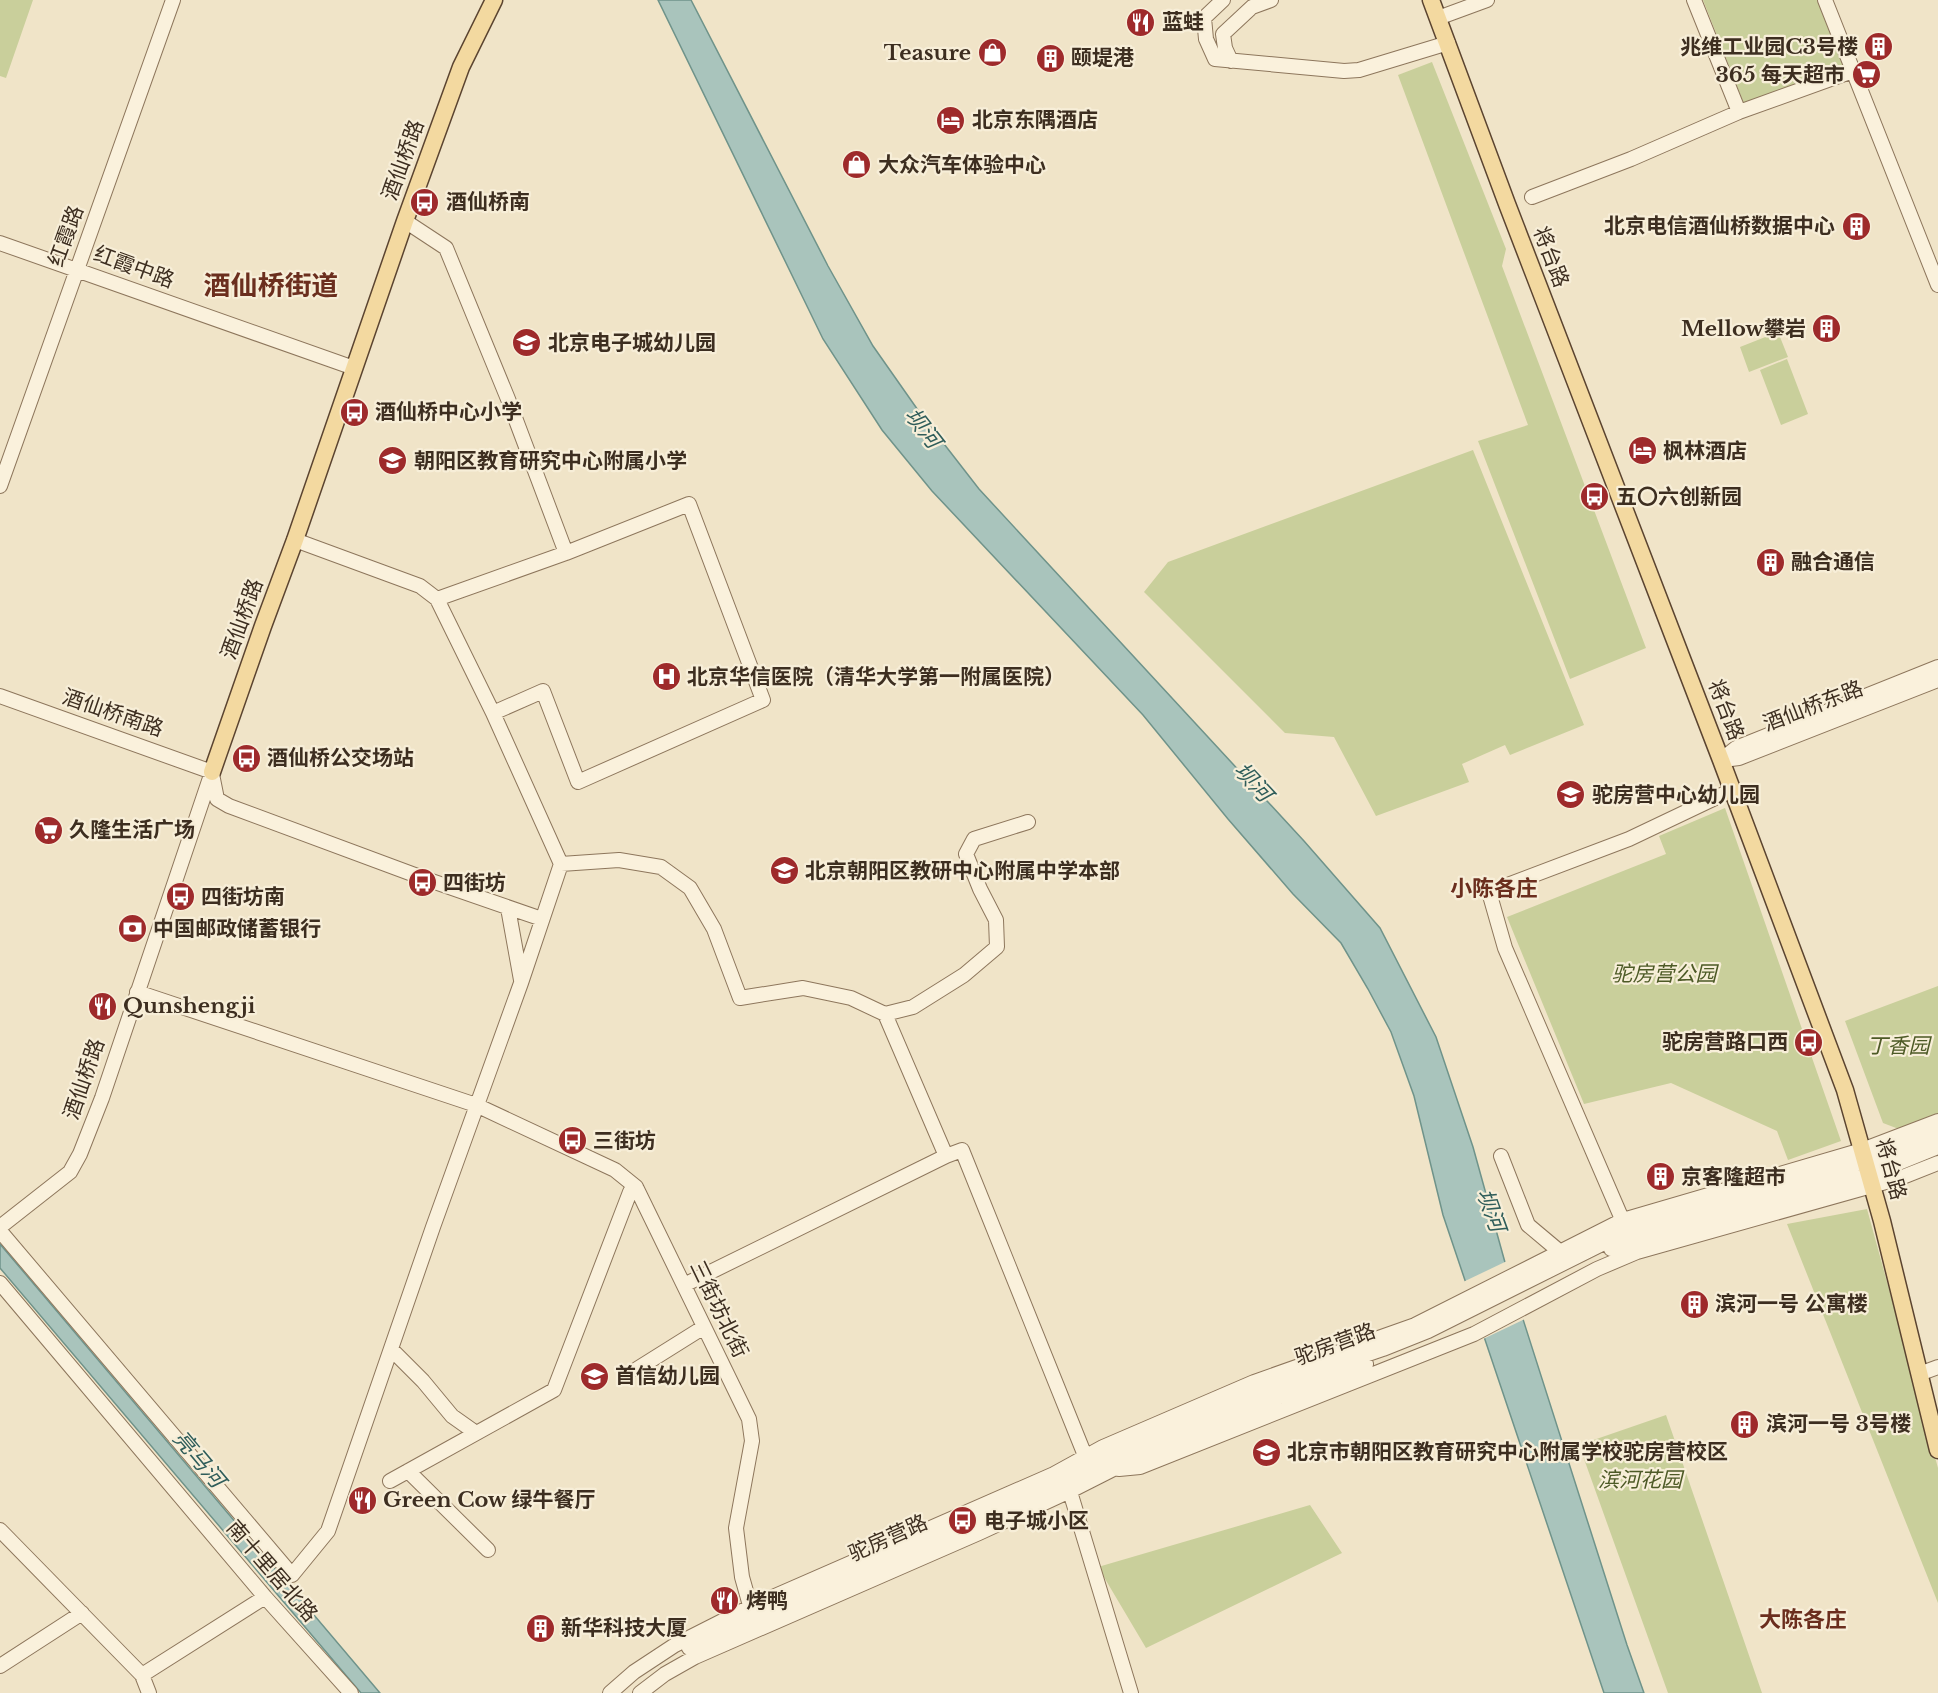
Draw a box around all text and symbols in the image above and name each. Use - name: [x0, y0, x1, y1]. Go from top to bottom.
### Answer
- restaurant icon: 蓝蛙: [1125, 6, 1157, 38]
- place label: 蓝蛙: [1162, 9, 1204, 35]
- building icon: 兆维工业园C3号楼: [1863, 31, 1895, 63]
- place label: 兆维工业园C3号楼: [1680, 34, 1858, 60]
- shop icon: Teasure: [976, 37, 1008, 69]
- place label: Teasure: [884, 40, 971, 66]
- building icon: 颐堤港: [1034, 42, 1066, 74]
- place label: 颐堤港: [1071, 45, 1134, 71]
- supermarket icon: 365 每天超市: [1850, 59, 1882, 91]
- place label: 365 每天超市: [1715, 62, 1845, 88]
- hotel icon: 北京东隅酒店: [935, 104, 967, 136]
- place label: 北京东隅酒店: [972, 107, 1098, 133]
- street label: 酒仙桥路: [376, 116, 430, 204]
- shop icon: 大众汽车体验中心: [841, 149, 873, 181]
- place label: 大众汽车体验中心: [878, 152, 1046, 178]
- bus stop icon: 酒仙桥南: [409, 186, 441, 218]
- place label: 酒仙桥南: [446, 189, 530, 215]
- street label: 红霞路: [43, 202, 89, 270]
- building icon: 北京电信酒仙桥数据中心: [1840, 210, 1872, 242]
- place label: 北京电信酒仙桥数据中心: [1604, 213, 1835, 239]
- street label: 将台路: [1528, 223, 1574, 291]
- street label: 红霞中路: [90, 240, 178, 294]
- district label: 酒仙桥街道: [204, 269, 339, 302]
- building icon: Mellow攀岩: [1811, 313, 1843, 345]
- place label: Mellow攀岩: [1681, 316, 1806, 342]
- school or university icon: 北京电子城幼儿园: [511, 327, 543, 359]
- place label: 北京电子城幼儿园: [548, 330, 716, 356]
- bus stop icon: 酒仙桥中心小学: [338, 396, 370, 428]
- place label: 酒仙桥中心小学: [375, 399, 522, 425]
- water label: 坝河: [899, 402, 950, 457]
- hotel icon: 枫林酒店: [1626, 435, 1658, 467]
- place label: 枫林酒店: [1663, 438, 1747, 464]
- school or university icon: 朝阳区教育研究中心附属小学: [377, 445, 409, 477]
- place label: 朝阳区教育研究中心附属小学: [414, 448, 687, 474]
- bus stop icon: 五〇六创新园: [1579, 481, 1611, 513]
- place label: 五〇六创新园: [1616, 484, 1742, 510]
- building icon: 融合通信: [1754, 546, 1786, 578]
- place label: 融合通信: [1791, 549, 1875, 575]
- street label: 酒仙桥路: [215, 575, 269, 663]
- hospital icon: 北京华信医院（清华大学第一附属医院）: [650, 661, 682, 693]
- place label: 北京华信医院（清华大学第一附属医院）: [687, 664, 1065, 690]
- street label: 酒仙桥东路: [1759, 675, 1867, 737]
- street label: 将台路: [1703, 676, 1749, 744]
- street label: 酒仙桥南路: [59, 684, 167, 742]
- bus stop icon: 酒仙桥公交场站: [230, 742, 262, 774]
- place label: 酒仙桥公交场站: [267, 745, 414, 771]
- water label: 坝河: [1228, 757, 1281, 810]
- school or university icon: 驼房营中心幼儿园: [1555, 779, 1587, 811]
- place label: 驼房营中心幼儿园: [1592, 782, 1760, 808]
- supermarket icon: 久隆生活广场: [32, 814, 64, 846]
- place label: 久隆生活广场: [69, 817, 195, 843]
- school or university icon: 北京朝阳区教研中心附属中学本部: [768, 855, 800, 887]
- place label: 北京朝阳区教研中心附属中学本部: [805, 858, 1120, 884]
- bus stop icon: 四街坊: [406, 867, 438, 899]
- place label: 四街坊: [443, 870, 506, 896]
- district label: 小陈各庄: [1450, 875, 1538, 902]
- bus stop icon: 四街坊南: [164, 881, 196, 913]
- place label: 四街坊南: [201, 884, 285, 910]
- bank icon: 中国邮政储蓄银行: [116, 913, 148, 945]
- place label: 中国邮政储蓄银行: [153, 916, 321, 942]
- park label: 驼房营公园: [1612, 961, 1719, 987]
- restaurant icon: Qunshengji: [86, 990, 118, 1022]
- place label: Qunshengji: [123, 993, 256, 1019]
- bus stop icon: 驼房营路口西: [1793, 1026, 1825, 1058]
- place label: 驼房营路口西: [1662, 1029, 1788, 1055]
- park label: 丁香园: [1867, 1033, 1932, 1059]
- street label: 酒仙桥路: [58, 1035, 110, 1123]
- bus stop icon: 三街坊: [556, 1125, 588, 1157]
- place label: 三街坊: [593, 1128, 656, 1154]
- street label: 将台路: [1870, 1135, 1912, 1203]
- building icon: 京客隆超市: [1644, 1161, 1676, 1193]
- place label: 京客隆超市: [1681, 1164, 1786, 1190]
- water label: 坝河: [1471, 1185, 1513, 1239]
- street label: 三街坊北街: [684, 1256, 754, 1362]
- building icon: 滨河一号 公寓楼: [1678, 1288, 1710, 1320]
- place label: 滨河一号 公寓楼: [1715, 1291, 1868, 1317]
- street label: 驼房营路: [1291, 1317, 1379, 1371]
- school or university icon: 首信幼儿园: [578, 1360, 610, 1392]
- place label: 首信幼儿园: [615, 1363, 720, 1389]
- building icon: 滨河一号 3号楼: [1729, 1408, 1761, 1440]
- place label: 滨河一号 3号楼: [1766, 1411, 1911, 1437]
- water label: 亮马河: [167, 1425, 233, 1496]
- school or university icon: 北京市朝阳区教育研究中心附属学校驼房营校区: [1250, 1436, 1282, 1468]
- place label: 北京市朝阳区教育研究中心附属学校驼房营校区: [1287, 1439, 1728, 1465]
- park label: 滨河花园: [1598, 1467, 1685, 1493]
- restaurant icon: Green Cow 绿牛餐厅: [346, 1484, 378, 1516]
- place label: Green Cow 绿牛餐厅: [383, 1487, 596, 1513]
- bus stop icon: 电子城小区: [947, 1505, 979, 1537]
- place label: 电子城小区: [984, 1508, 1089, 1534]
- street label: 驼房营路: [844, 1509, 932, 1567]
- street label: 南十里居北路: [221, 1515, 323, 1627]
- restaurant icon: 烤鸭: [709, 1585, 741, 1617]
- place label: 烤鸭: [746, 1588, 788, 1614]
- district label: 大陈各庄: [1759, 1606, 1847, 1633]
- building icon: 新华科技大厦: [524, 1612, 556, 1644]
- place label: 新华科技大厦: [561, 1615, 687, 1641]

